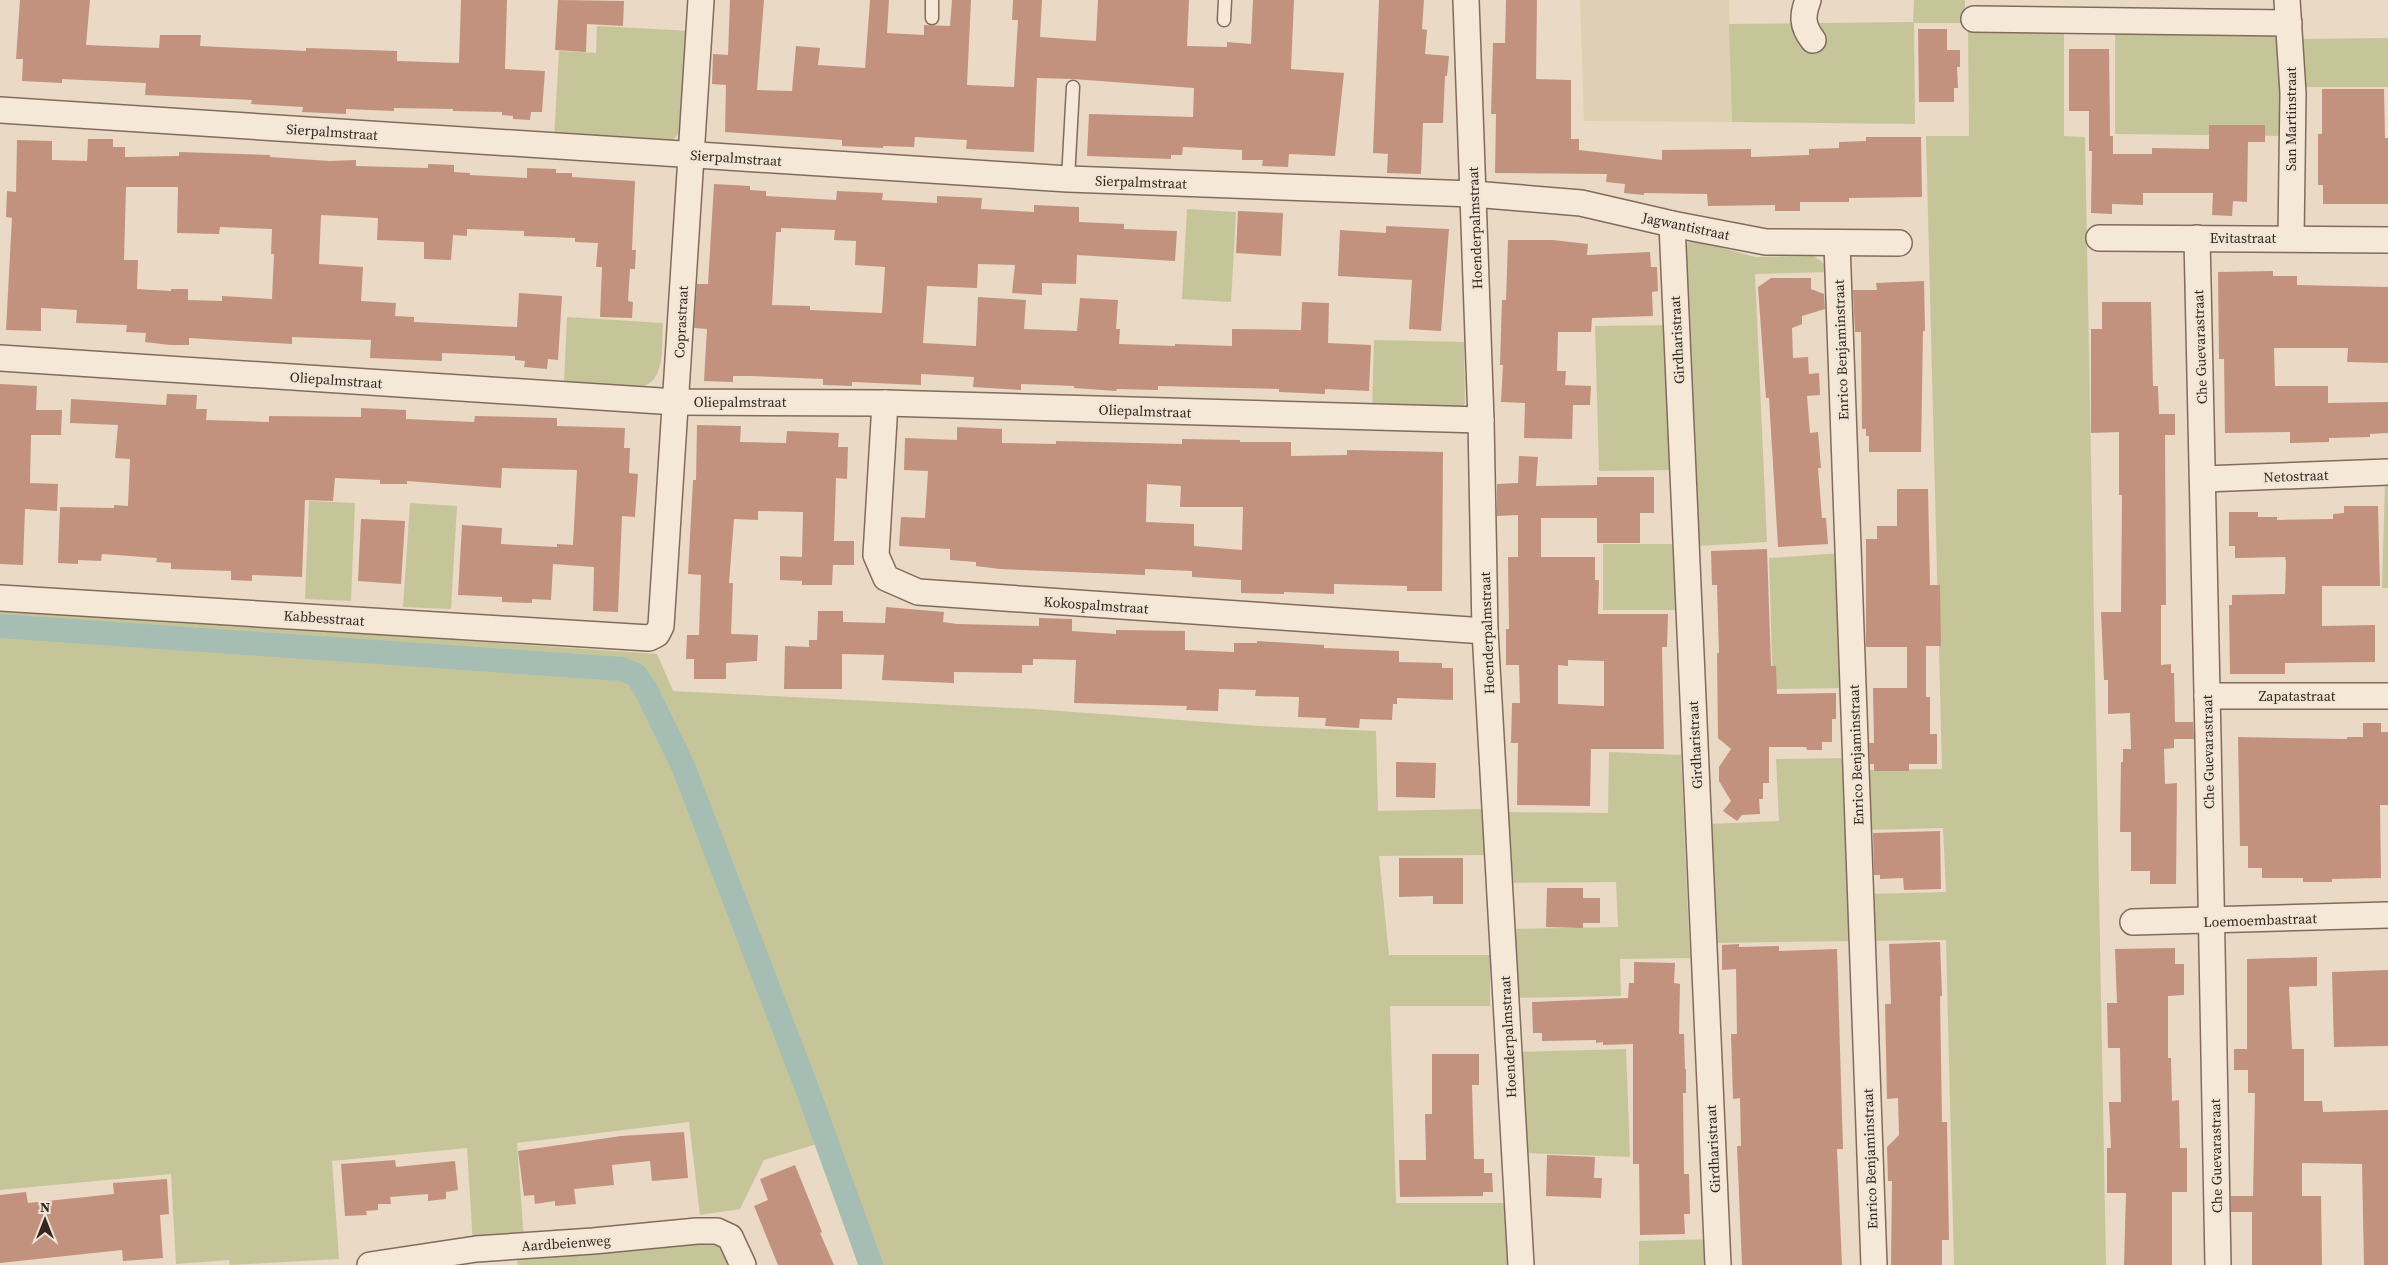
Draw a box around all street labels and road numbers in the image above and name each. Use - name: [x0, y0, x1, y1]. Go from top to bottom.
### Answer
- street label: San Martinstraat: [2281, 67, 2301, 171]
- street label: Sierpalmstraat: [286, 119, 379, 145]
- street label: Sierpalmstraat: [690, 145, 783, 171]
- street label: Hoenderpalmstraat: [1463, 166, 1487, 289]
- street label: Sierpalmstraat: [1095, 170, 1188, 194]
- street label: Jagwantistraat: [1639, 207, 1732, 245]
- street label: Evitastraat: [2210, 228, 2277, 248]
- street label: Enrico Benjaminstraat: [1829, 279, 1853, 421]
- street label: Coprastraat: [669, 285, 693, 359]
- street label: Che Guevarastraat: [2188, 289, 2212, 404]
- street label: Girdharistraat: [1665, 295, 1689, 385]
- street label: Oliepalmstraat: [289, 367, 383, 393]
- street label: Oliepalmstraat: [694, 392, 787, 412]
- street label: Oliepalmstraat: [1098, 399, 1192, 423]
- street label: Netostraat: [2263, 465, 2329, 487]
- street label: Hoenderpalmstraat: [1475, 571, 1499, 694]
- street label: Kokospalmstraat: [1043, 591, 1149, 619]
- street label: Kabbesstraat: [283, 605, 365, 631]
- street label: Enrico Benjaminstraat: [1844, 684, 1868, 826]
- street label: Zapatastraat: [2259, 686, 2336, 706]
- street label: Che Guevarastraat: [2197, 694, 2219, 809]
- street label: Girdharistraat: [1683, 700, 1707, 790]
- street label: Loemoembastraat: [2203, 908, 2318, 932]
- street label: Hoenderpalmstraat: [1495, 975, 1521, 1099]
- street label: Enrico Benjaminstraat: [1858, 1088, 1882, 1230]
- street label: Che Guevarastraat: [2205, 1098, 2227, 1213]
- street label: Girdharistraat: [1701, 1104, 1725, 1194]
- street label: Aardbeienweg: [521, 1230, 611, 1256]

